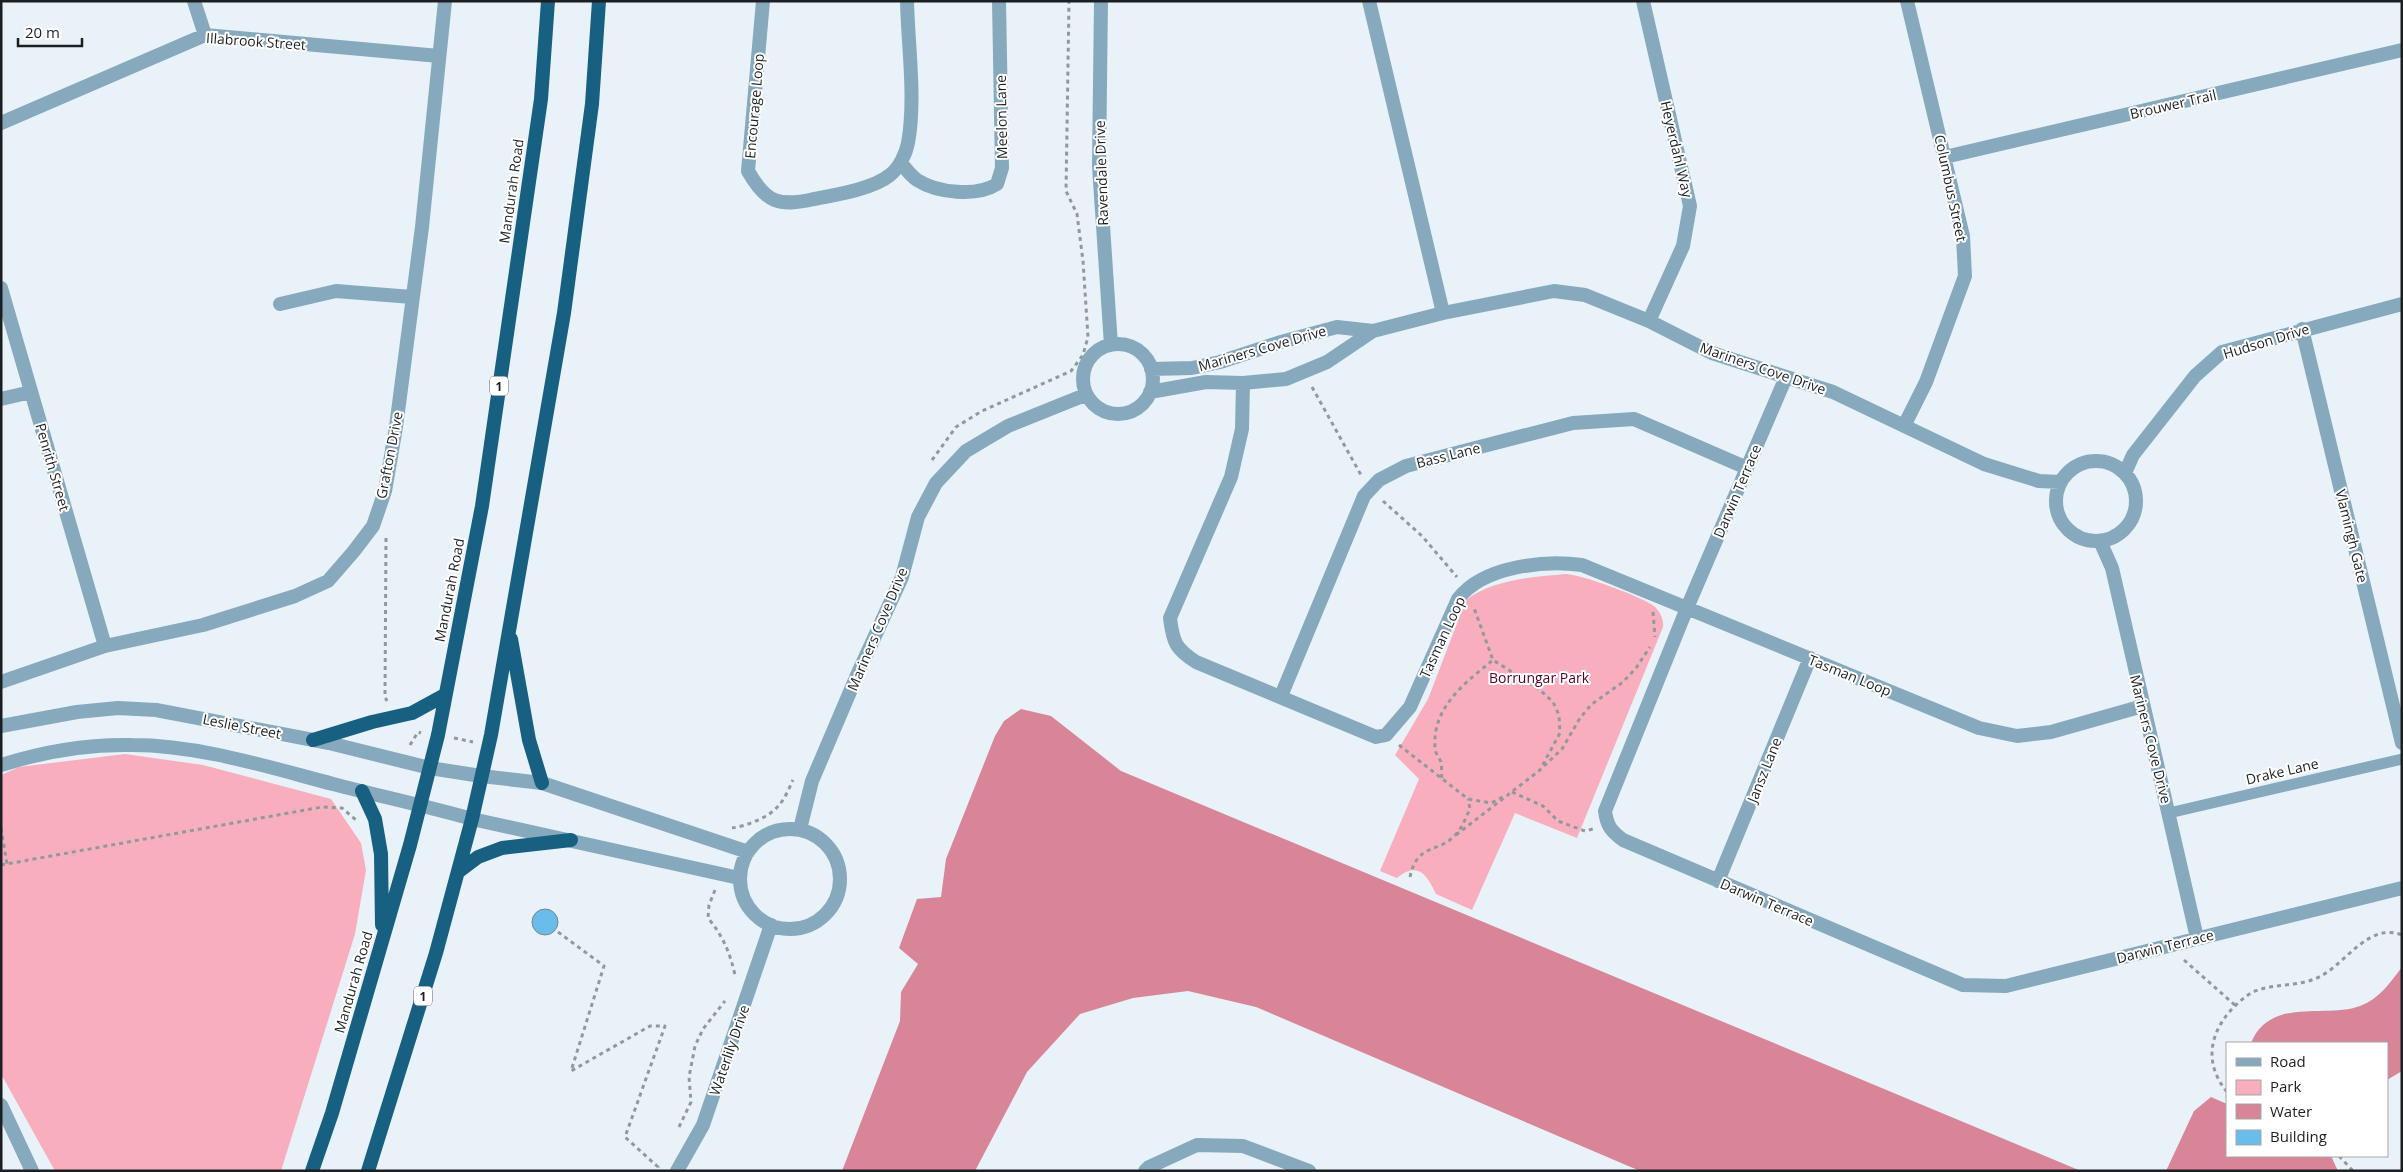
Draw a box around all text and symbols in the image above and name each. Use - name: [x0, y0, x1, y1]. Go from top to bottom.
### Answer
- scale bar: [18, 15, 81, 47]
- text: 20 m: [25, 22, 60, 42]
- street label: Illabrook Street: [205, 28, 307, 54]
- street label: Encourage Loop: [740, 53, 768, 159]
- street label: Meelon Lane: [991, 75, 1011, 159]
- street label: Brouwer Trail: [2128, 85, 2218, 123]
- street label: Heyerdahl Way: [1657, 99, 1698, 200]
- street label: Ravendale Drive: [1090, 120, 1112, 226]
- street label: Columbus Street: [1930, 133, 1972, 243]
- street label: Mandurah Road: [494, 138, 528, 244]
- street label: Hudson Drive: [2221, 319, 2311, 363]
- street label: Mariners Cove Drive: [1196, 321, 1328, 375]
- street label: Mariners Cove Drive: [1697, 338, 1829, 399]
- road number: 1: [490, 376, 508, 396]
- street label: Grafton Drive: [371, 410, 407, 500]
- street label: Penrith Street: [31, 421, 75, 513]
- street label: Bass Lane: [1414, 438, 1482, 472]
- street label: Darwin Terrace: [1709, 441, 1765, 541]
- street label: Vlamingh Gate: [2331, 487, 2373, 585]
- street label: Mandurah Road: [430, 537, 468, 643]
- street label: Mariners Cove Drive: [842, 564, 912, 694]
- street label: Tasman Loop: [1415, 593, 1469, 681]
- street label: Tasman Loop: [1806, 650, 1894, 700]
- park label: Borrungar Park: [1489, 668, 1590, 687]
- street label: Mariners Cove Drive: [2126, 673, 2176, 806]
- street label: Leslie Street: [201, 709, 283, 743]
- street label: Jansz Lane: [1742, 735, 1786, 807]
- street label: Drake Lane: [2244, 753, 2320, 789]
- street label: Darwin Terrace: [1717, 874, 1817, 930]
- street label: Darwin Terrace: [2114, 925, 2216, 967]
- street label: Mandurah Road: [329, 929, 377, 1035]
- road number: 1: [414, 986, 432, 1006]
- street label: Waterlily Drive: [705, 1002, 753, 1098]
- legend: [2226, 1042, 2388, 1157]
- text: Road: [2270, 1051, 2306, 1071]
- text: Park: [2270, 1076, 2301, 1096]
- text: Water: [2270, 1101, 2312, 1121]
- text: Building: [2270, 1126, 2327, 1146]

